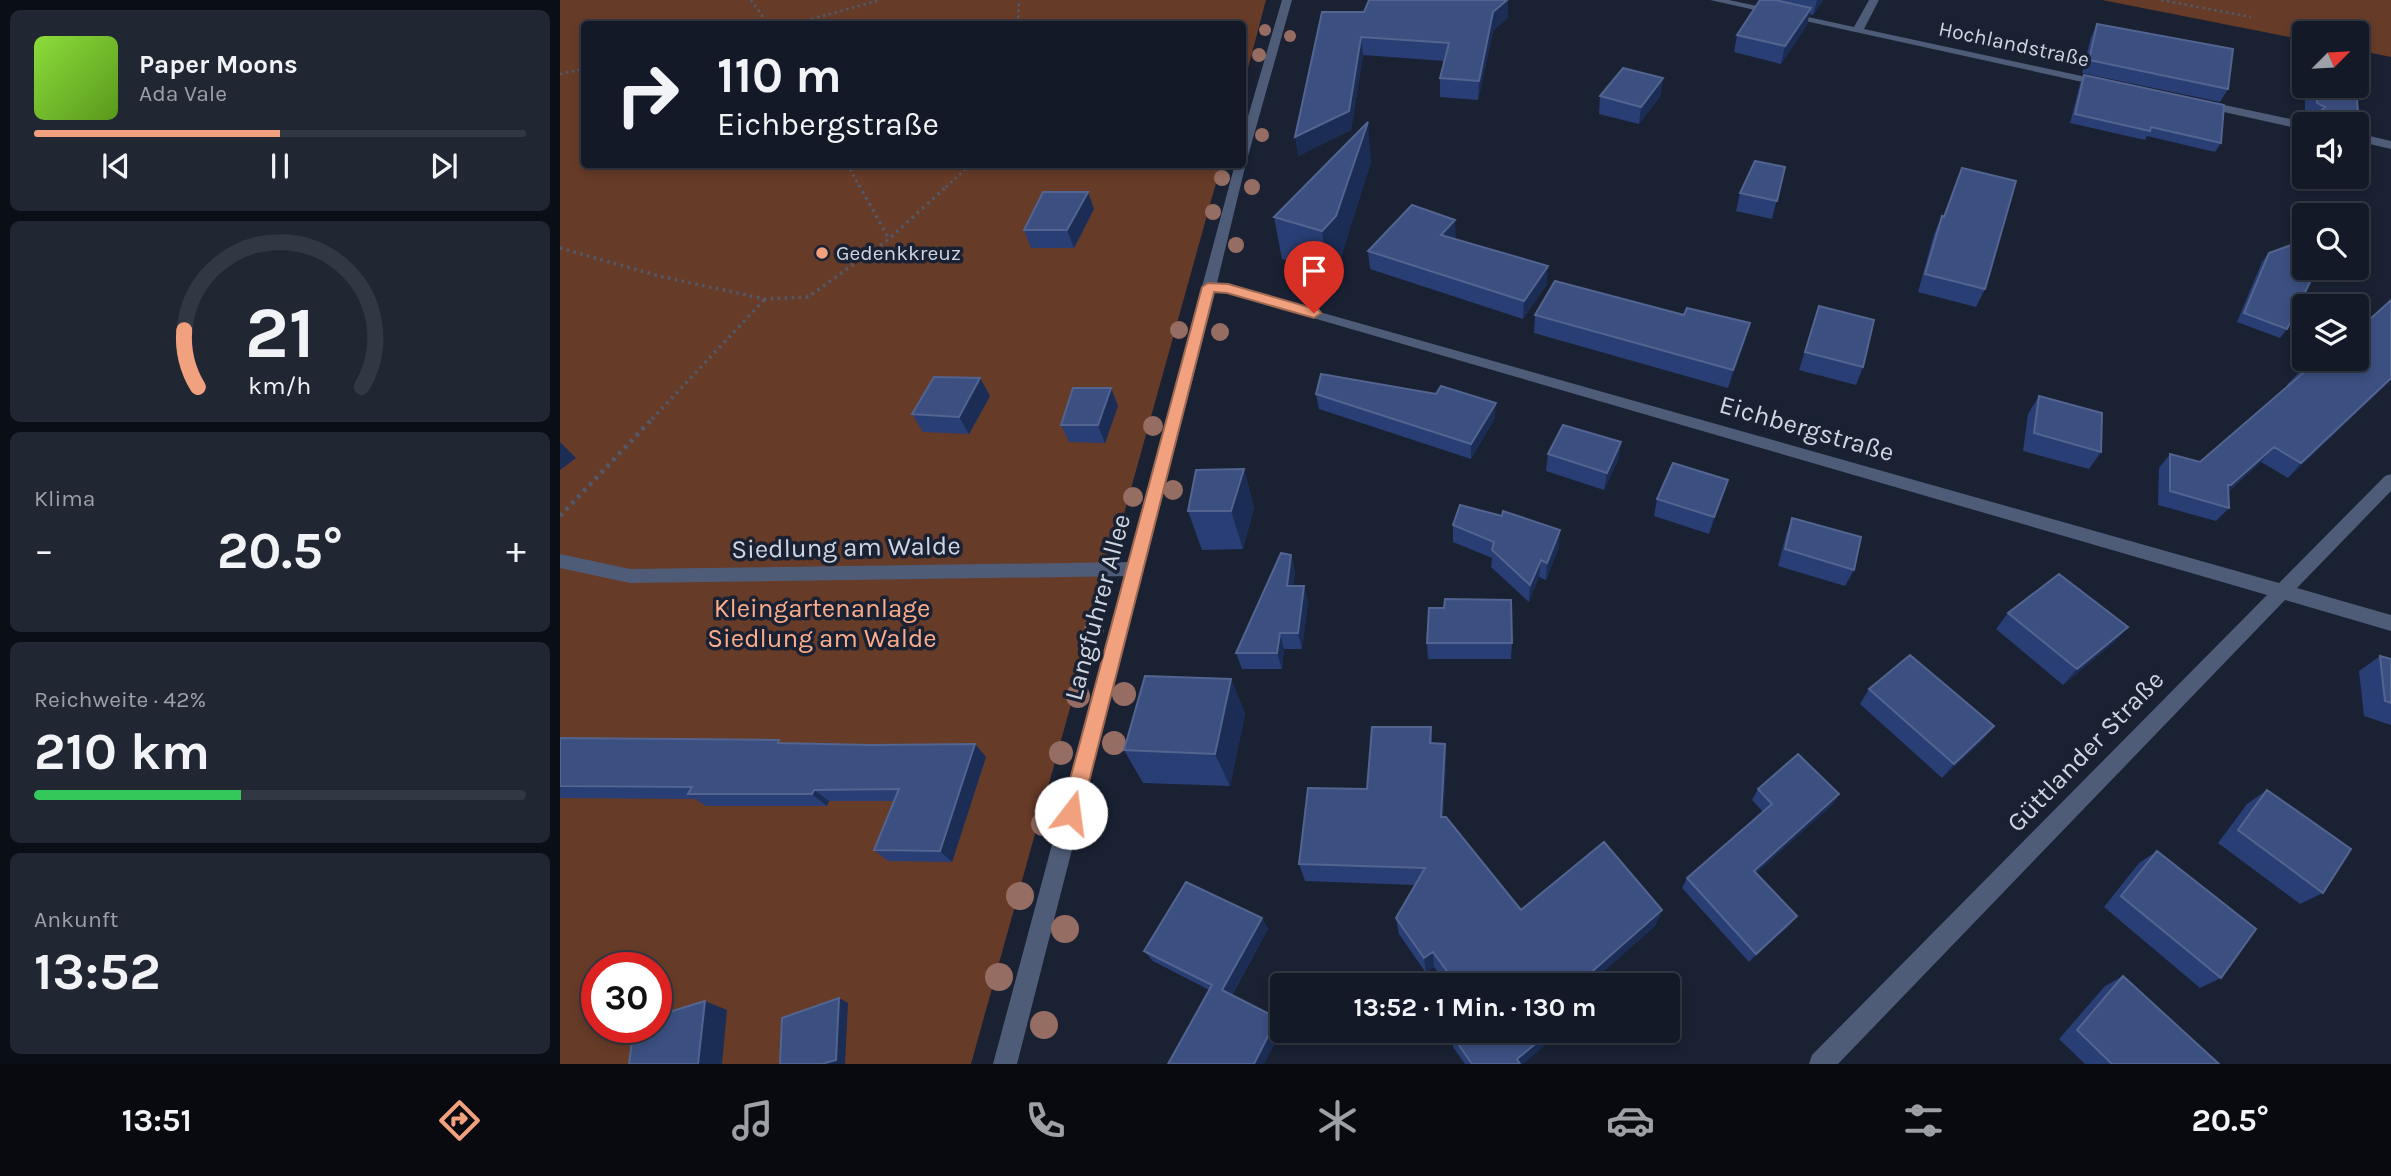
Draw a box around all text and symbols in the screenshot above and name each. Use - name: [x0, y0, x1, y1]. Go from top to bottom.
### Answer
- street label: Hochlandstraße: [1937, 16, 2091, 72]
- north arrow: [2292, 21, 2370, 98]
- map controls: [2292, 21, 2369, 371]
- text: 110 m: [717, 47, 842, 104]
- text: Paper Moons: [139, 49, 298, 80]
- icon: right: [602, 49, 693, 140]
- text: Ada Vale: [139, 80, 227, 107]
- text: Eichbergstraße: [717, 106, 939, 143]
- button: sound: [2292, 112, 2369, 189]
- icon: previous: [97, 147, 135, 185]
- icon: pause: [261, 147, 299, 185]
- icon: next: [425, 147, 463, 185]
- button: search: [2292, 203, 2369, 280]
- place label: Gedenkkreuz: [836, 241, 961, 265]
- pin: [1284, 241, 1344, 313]
- marker: Gedenkkreuz: [814, 245, 830, 261]
- icon: arrive: [1295, 252, 1333, 290]
- text: 21: [245, 291, 315, 376]
- button: layers: [2292, 294, 2369, 371]
- text: km/h: [248, 371, 312, 400]
- street label: Eichbergstraße: [1716, 389, 1898, 468]
- text: Klima: [34, 485, 95, 512]
- street label: Langfuhrer Allee: [1058, 511, 1137, 704]
- text: 20.5°: [217, 520, 343, 581]
- text: −: [34, 528, 54, 573]
- text: +: [506, 528, 526, 573]
- street label: Siedlung am Walde: [731, 530, 961, 565]
- park label: Kleingartenanlage Siedlung am Walde: [707, 593, 937, 654]
- street label: Güttlander Straße: [2001, 664, 2170, 838]
- text: Reichweite · 42%: [34, 686, 206, 713]
- text: 210 km: [34, 721, 210, 782]
- position arrow: [1034, 776, 1108, 850]
- text: Ankunft: [34, 906, 118, 933]
- text: 13:52: [34, 941, 161, 1002]
- speed limit sign: 30: [581, 952, 672, 1043]
- text: 13:52 · 1 Min. · 130 m: [1354, 992, 1596, 1023]
- icon: directions: [435, 1096, 484, 1145]
- icon: music: [728, 1096, 777, 1145]
- icon: phone: [1021, 1096, 1070, 1145]
- icon: climate: [1313, 1096, 1362, 1145]
- icon: car: [1606, 1096, 1655, 1145]
- icon: filters: [1899, 1096, 1948, 1145]
- text: 13:51: [122, 1102, 192, 1139]
- text: 20.5°: [2192, 1102, 2269, 1139]

